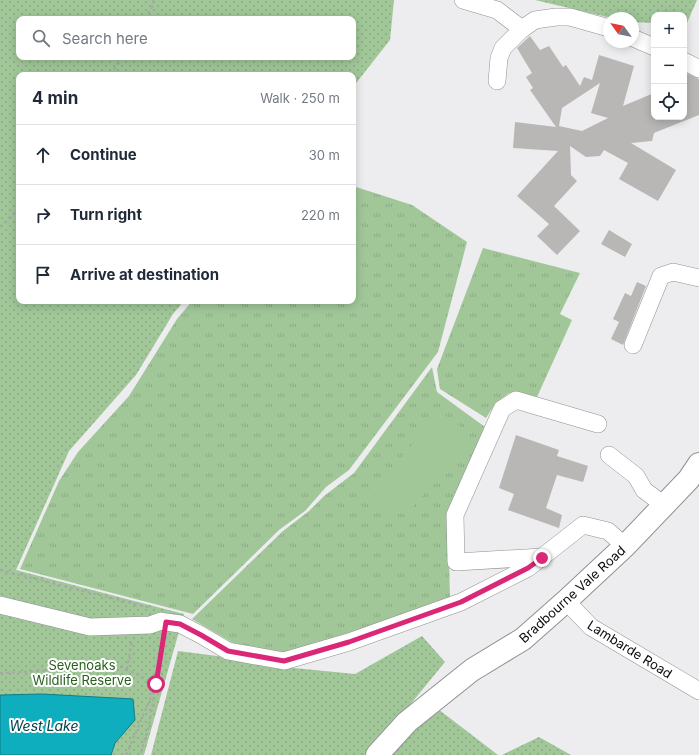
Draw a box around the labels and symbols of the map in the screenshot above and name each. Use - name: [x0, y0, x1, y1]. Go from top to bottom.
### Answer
- north arrow: [603, 12, 639, 48]
- street label: Bradbourne Vale Road: [516, 542, 628, 646]
- route end: [533, 549, 551, 567]
- street label: Lambarde Road: [585, 617, 675, 681]
- park label: Sevenoaks Wildlife Reserve: [33, 657, 131, 688]
- route start: [147, 675, 165, 693]
- water label: West Lake: [9, 717, 79, 734]

